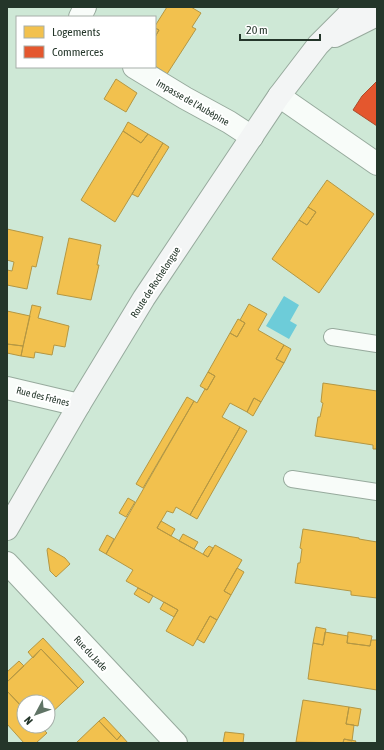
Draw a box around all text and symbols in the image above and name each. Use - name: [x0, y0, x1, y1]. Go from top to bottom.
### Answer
- legend: [16, 16, 156, 68]
- scale bar: [240, 16, 320, 42]
- text: 20 m: [246, 23, 268, 37]
- text: Logements: [52, 25, 100, 39]
- text: Commerces: [52, 45, 103, 59]
- street label: Impasse de l'Aubépine: [154, 77, 232, 128]
- street label: Route de Rochelongue: [128, 244, 183, 320]
- street label: Rue des Frênes: [15, 385, 71, 408]
- street label: Rue du Jade: [72, 634, 110, 673]
- north arrow: [16, 694, 56, 734]
- text: N: [22, 714, 35, 727]

